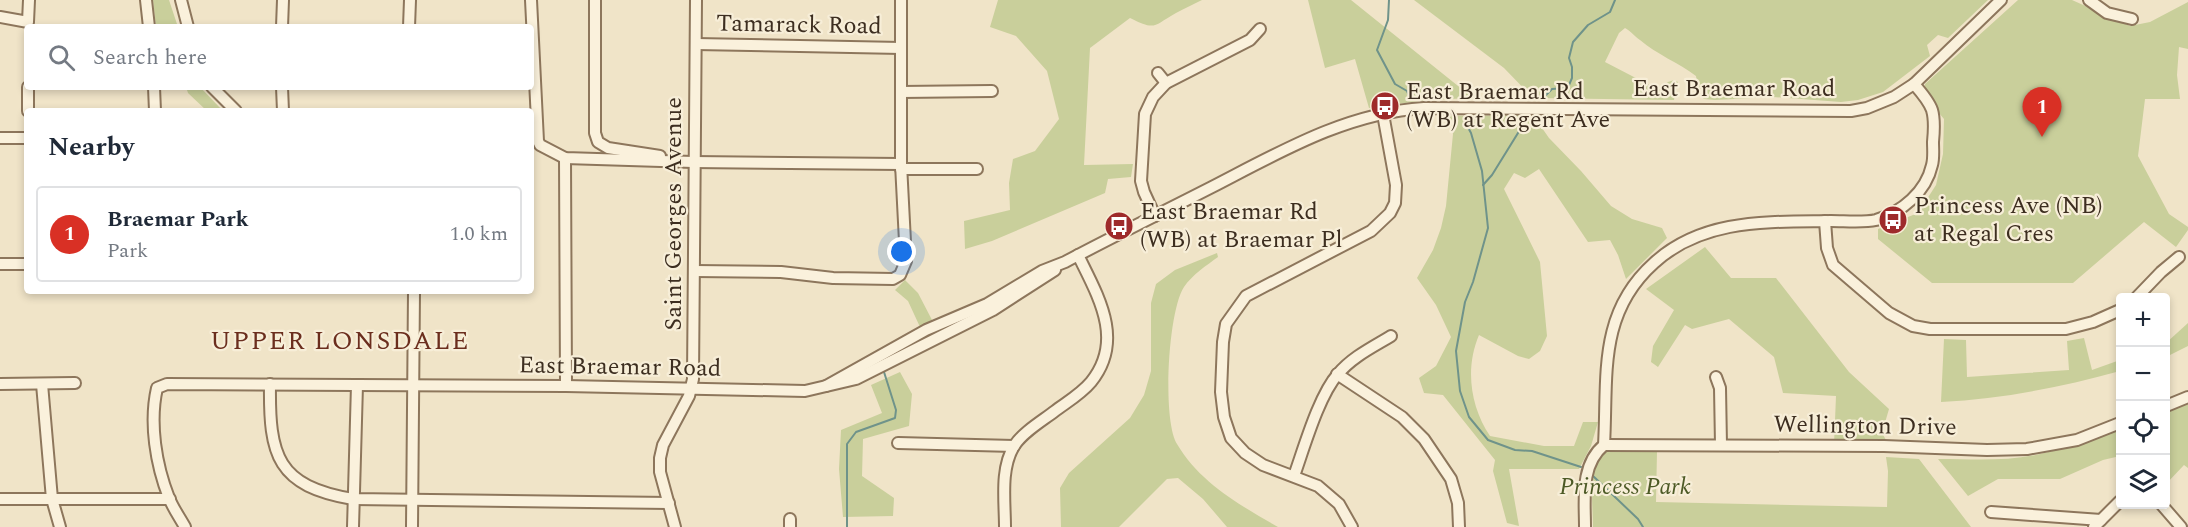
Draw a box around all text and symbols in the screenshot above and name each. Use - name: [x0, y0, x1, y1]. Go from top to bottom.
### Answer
- street label: Tamarack Road: [716, 6, 882, 44]
- search box: [24, 24, 534, 90]
- icon: search: [45, 41, 78, 74]
- text: Search here: [93, 41, 207, 74]
- street label: East Braemar Road: [1633, 71, 1835, 107]
- place label: East Braemar Rd (WB) at Regent Ave: [1406, 74, 1610, 138]
- pin: 1: [2022, 88, 2062, 137]
- bus stop icon: East Braemar Rd (WB) at Regent Ave: [1369, 90, 1401, 122]
- street label: Saint Georges Avenue: [656, 97, 692, 331]
- text: Nearby: [48, 127, 134, 167]
- place label: Princess Ave (NB) at Regal Cres: [1914, 188, 2103, 252]
- place label: East Braemar Rd (WB) at Braemar Pl: [1140, 194, 1343, 258]
- text: Braemar Park: [107, 203, 249, 236]
- bus stop icon: Princess Ave (NB) at Regal Cres: [1877, 204, 1909, 236]
- bus stop icon: East Braemar Rd (WB) at Braemar Pl: [1103, 210, 1135, 242]
- text: 1: [64, 219, 75, 249]
- text: 1.0 km: [450, 219, 508, 249]
- text: Park: [107, 236, 148, 266]
- your location: [887, 237, 916, 266]
- map controls: [2116, 293, 2170, 509]
- button: +: [2116, 293, 2170, 347]
- district label: UPPER LONSDALE: [210, 321, 470, 361]
- street label: East Braemar Road: [518, 347, 722, 387]
- button: −: [2116, 347, 2170, 401]
- button: locate: [2116, 401, 2170, 455]
- street label: Wellington Drive: [1773, 406, 1957, 446]
- button: layers: [2116, 455, 2170, 509]
- park label: Princess Park: [1559, 469, 1691, 505]

